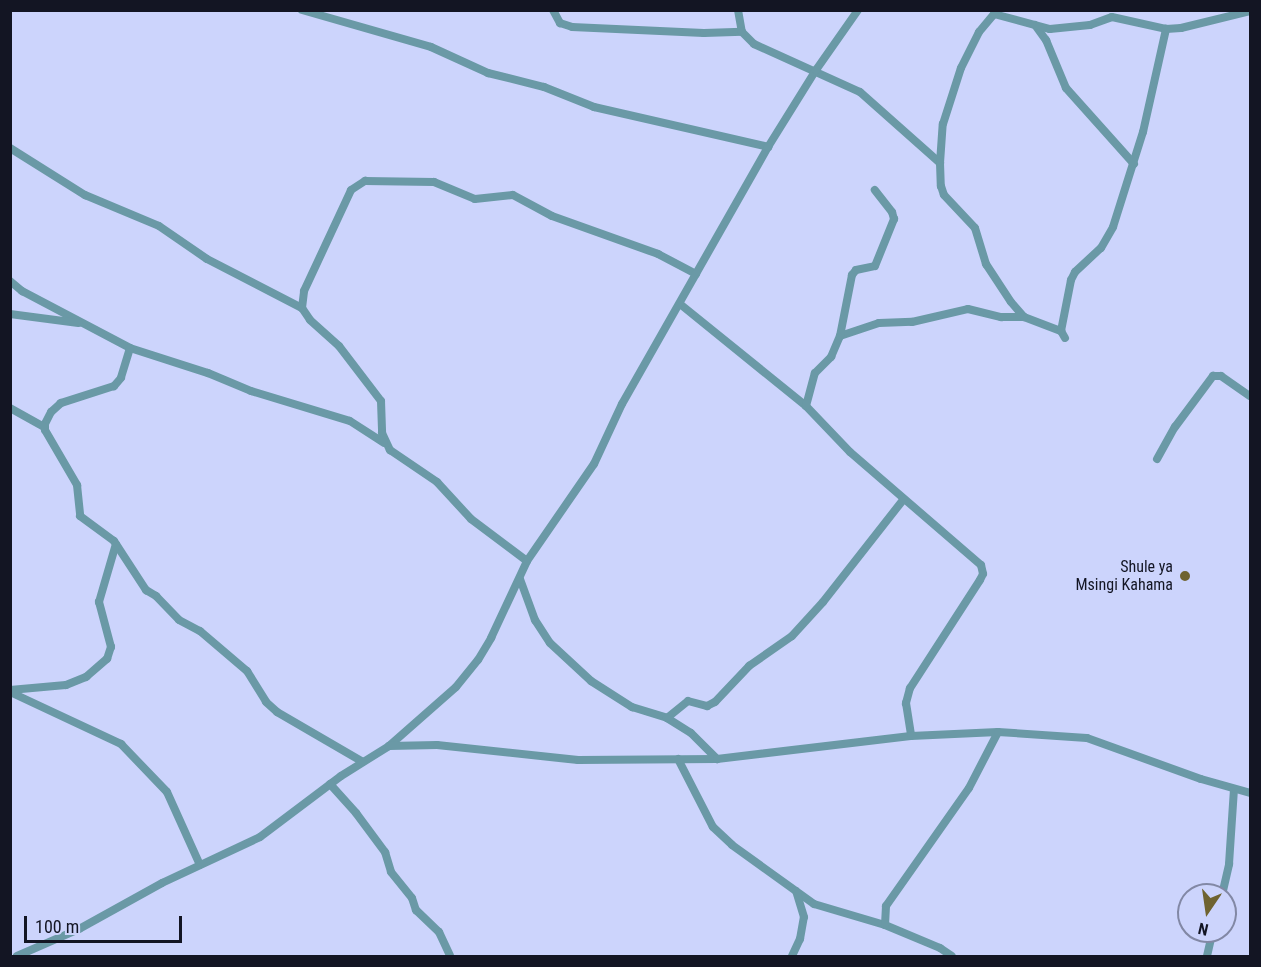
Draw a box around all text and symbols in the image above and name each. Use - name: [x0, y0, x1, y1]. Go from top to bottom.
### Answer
- place label: Shule ya Msingi Kahama: [1075, 557, 1173, 595]
- marker: Shule ya Msingi Kahama: [1178, 569, 1192, 583]
- north arrow: [1177, 883, 1237, 943]
- scale bar: [27, 904, 184, 942]
- text: 100 m: [35, 916, 79, 937]
- text: N: [1196, 919, 1210, 939]

